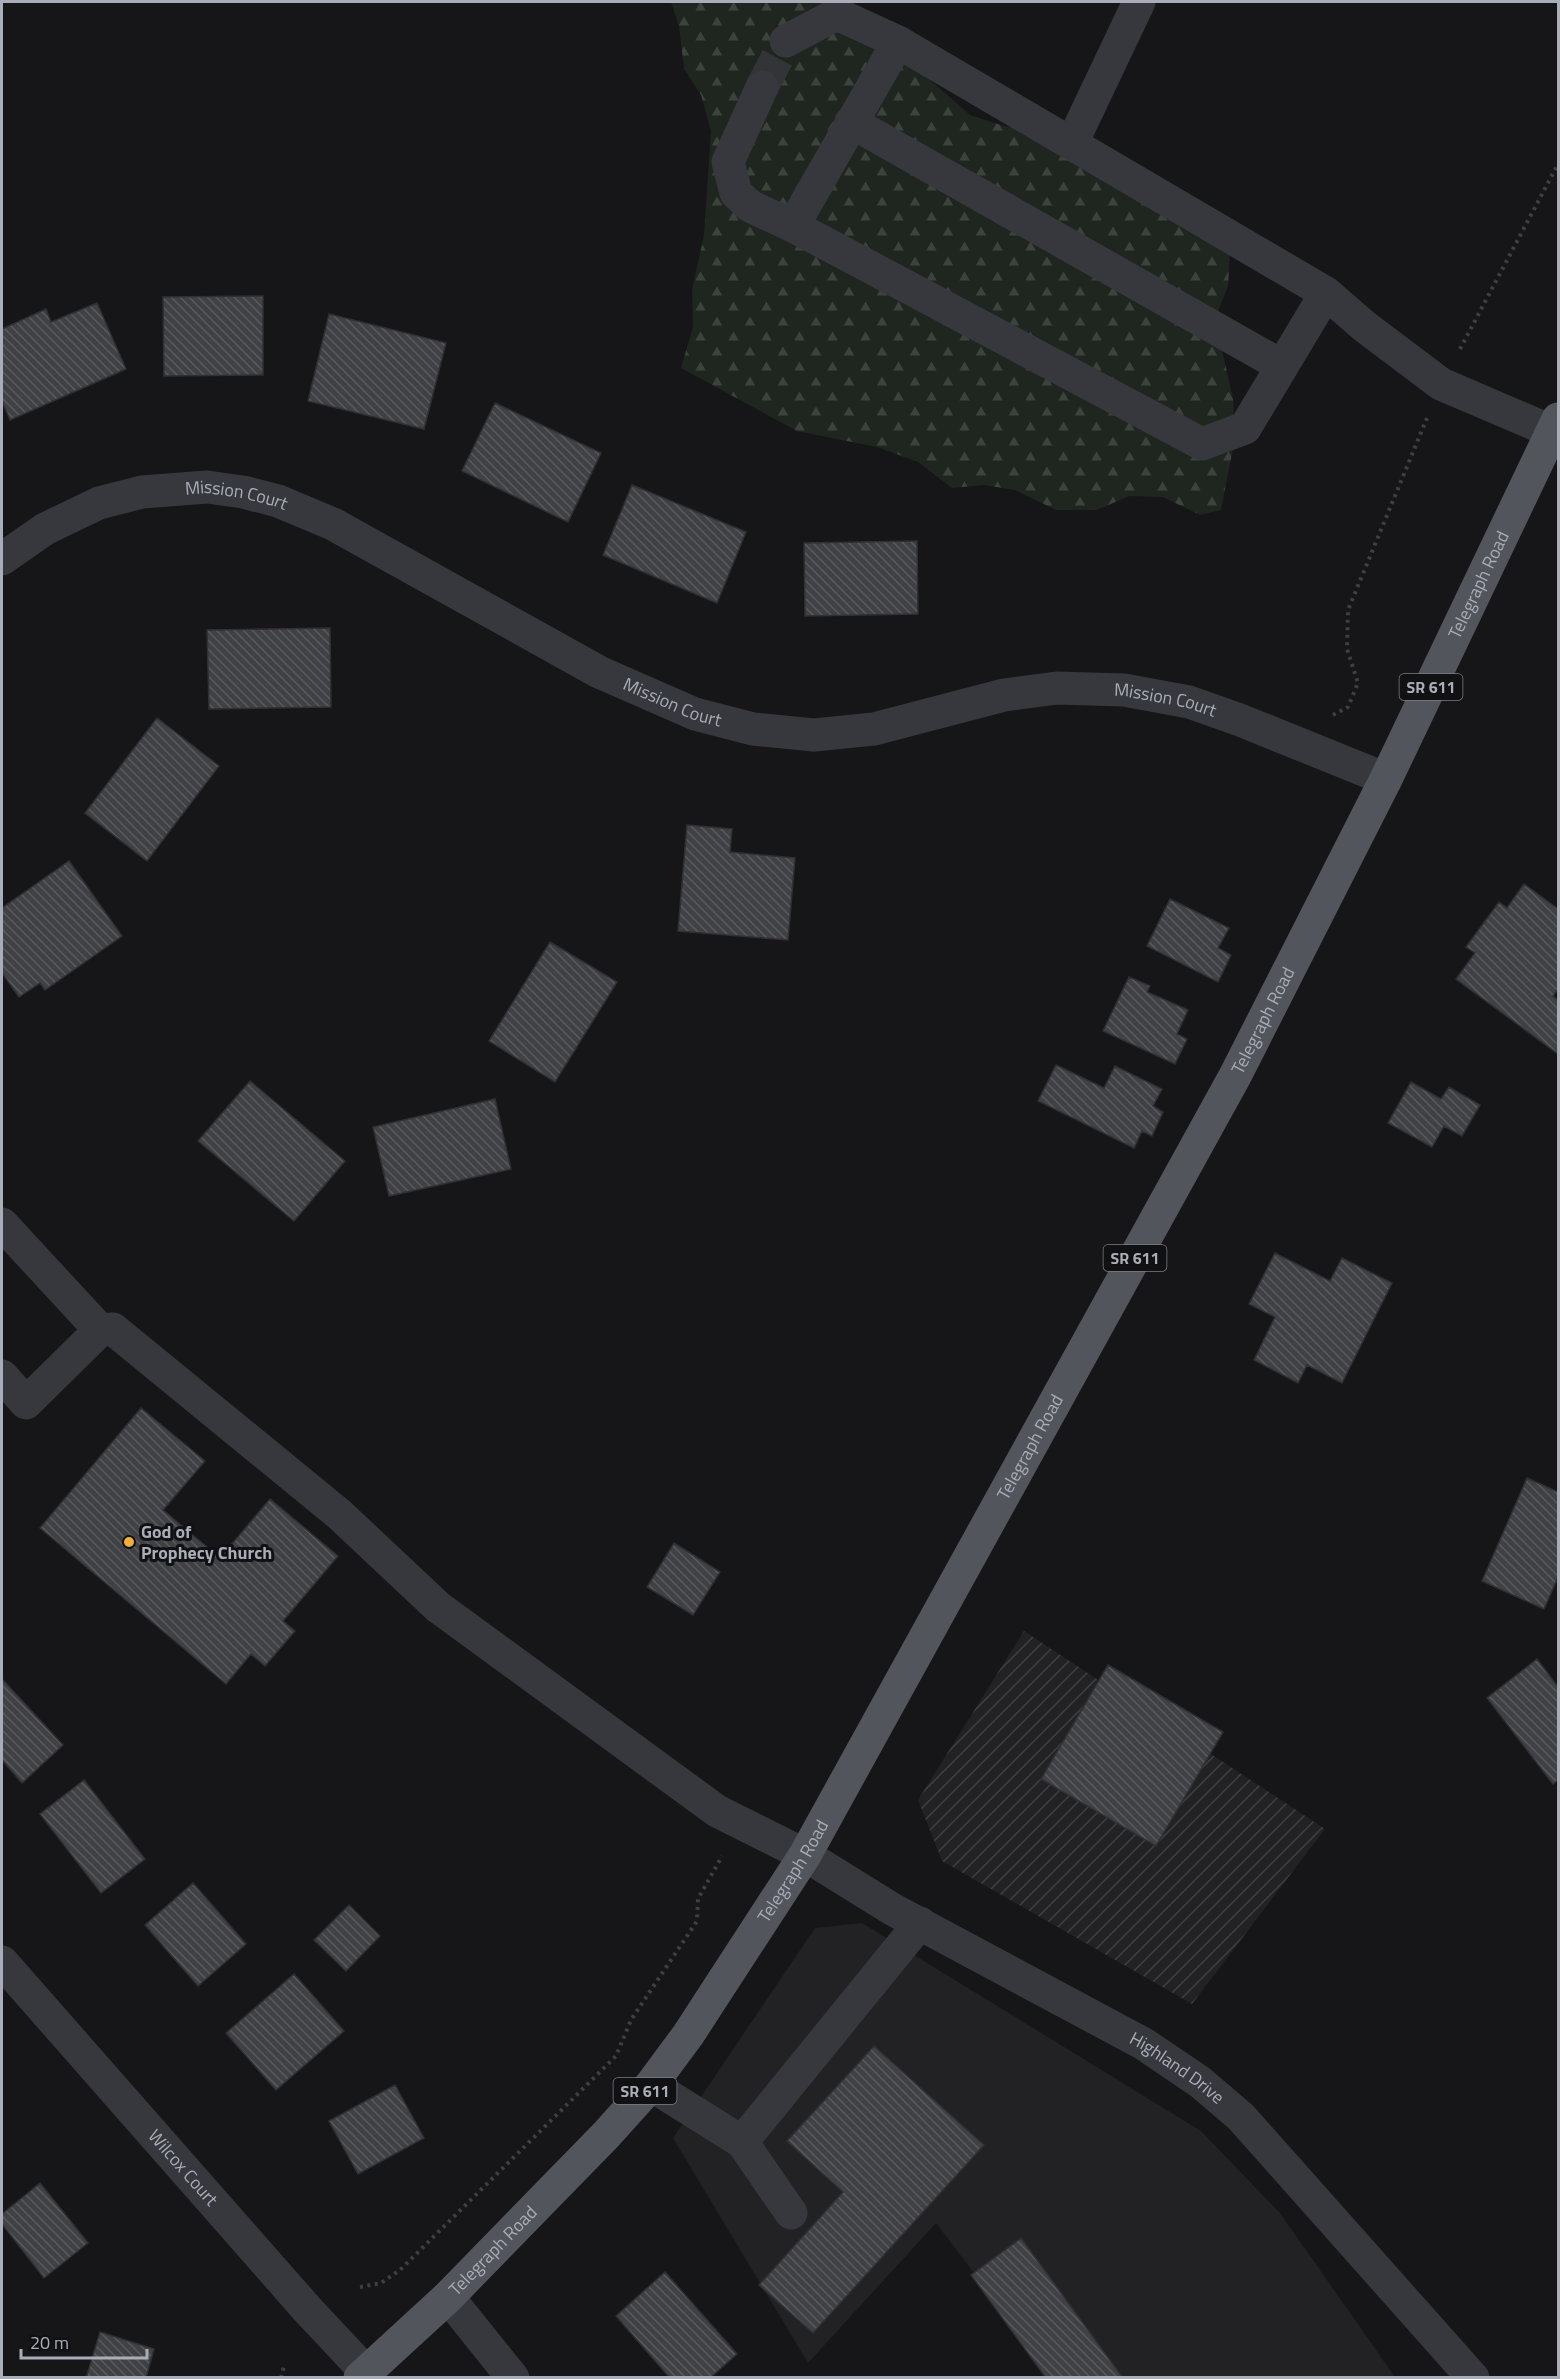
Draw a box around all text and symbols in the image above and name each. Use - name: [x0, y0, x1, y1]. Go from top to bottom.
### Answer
- street label: Mission Court: [184, 473, 293, 517]
- street label: Telegraph Road: [1441, 526, 1516, 643]
- street label: Mission Court: [619, 670, 725, 733]
- road number: SR 611: [1400, 674, 1462, 700]
- street label: Mission Court: [1114, 676, 1221, 724]
- street label: Telegraph Road: [1224, 962, 1301, 1079]
- road number: SR 611: [1104, 1245, 1166, 1271]
- street label: Telegraph Road: [990, 1389, 1070, 1505]
- place label: God of Prophecy Church: [141, 1518, 272, 1566]
- marker: God of Prophecy Church: [122, 1535, 136, 1549]
- street label: Telegraph Road: [750, 1815, 835, 1928]
- street label: Highland Drive: [1125, 2025, 1231, 2110]
- road number: SR 611: [614, 2078, 676, 2104]
- street label: Wilcox Court: [142, 2123, 225, 2212]
- street label: Telegraph Road: [442, 2199, 543, 2302]
- scale bar: [21, 2322, 147, 2360]
- text: 20 m: [30, 2329, 69, 2356]

